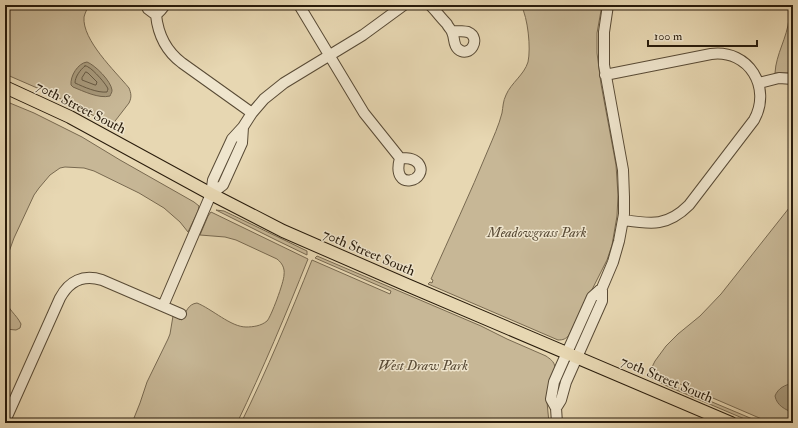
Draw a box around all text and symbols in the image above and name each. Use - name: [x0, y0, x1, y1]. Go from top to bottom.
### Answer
- scale bar: [648, 22, 757, 48]
- text: 100 m: [654, 29, 683, 44]
- street label: 70th Street South: [33, 77, 129, 138]
- park label: Meadowgrass Park: [486, 224, 587, 241]
- street label: 70th Street South: [320, 225, 418, 280]
- street label: 70th Street South: [618, 352, 716, 407]
- park label: West Draw Park: [378, 357, 468, 374]

